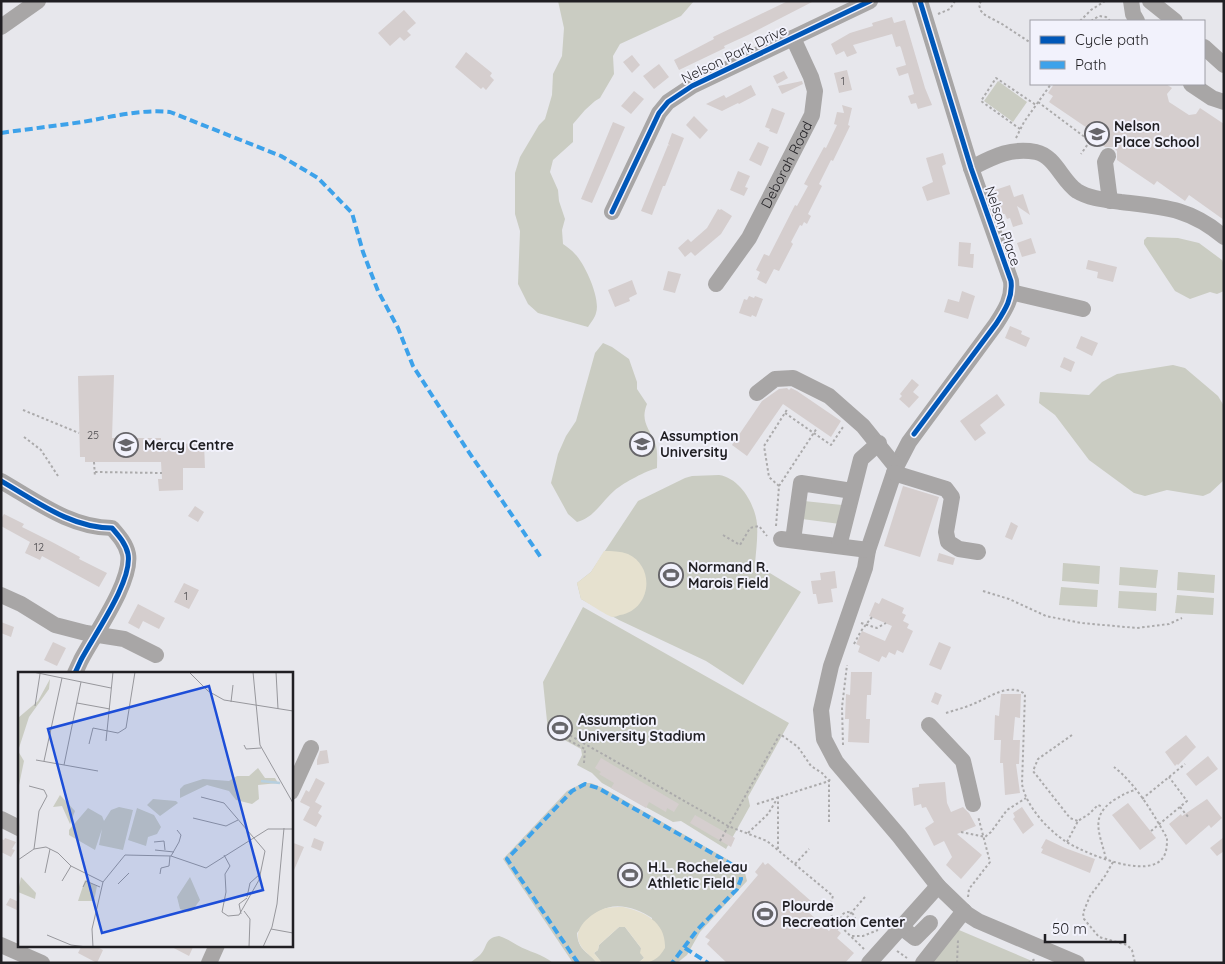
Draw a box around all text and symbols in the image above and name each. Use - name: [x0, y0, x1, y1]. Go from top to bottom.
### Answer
- legend: [1030, 20, 1205, 85]
- street label: Nelson Park Drive: [678, 21, 790, 87]
- text: Cycle path: [1075, 30, 1149, 49]
- text: Path: [1075, 55, 1107, 74]
- house number: 1: [841, 74, 845, 88]
- place label: Nelson Place School: [1114, 117, 1200, 151]
- street label: Deborah Road: [757, 118, 816, 211]
- school or university icon: Nelson Place School: [1084, 121, 1110, 147]
- street label: Nelson Place: [981, 184, 1025, 268]
- place label: Assumption University: [660, 427, 738, 461]
- house number: 25: [87, 428, 99, 442]
- school or university icon: Assumption University: [629, 431, 655, 457]
- school or university icon: Mercy Centre: [113, 432, 139, 458]
- place label: Mercy Centre: [144, 436, 234, 454]
- house number: 12: [34, 540, 44, 554]
- place label: Normand R. Marois Field: [688, 558, 769, 592]
- sports icon: Normand R. Marois Field: [658, 562, 684, 588]
- house number: 1: [184, 589, 188, 603]
- inset map: [18, 672, 292, 946]
- place label: Assumption University Stadium: [578, 711, 706, 745]
- sports icon: Assumption University Stadium: [547, 715, 573, 741]
- place label: H.L. Rocheleau Athletic Field: [648, 858, 748, 892]
- sports icon: H.L. Rocheleau Athletic Field: [617, 862, 643, 888]
- place label: Plourde Recreation Center: [782, 897, 905, 931]
- sports icon: Plourde Recreation Center: [752, 901, 778, 927]
- scale bar: [1045, 912, 1125, 944]
- text: 50 m: [1052, 919, 1087, 938]

